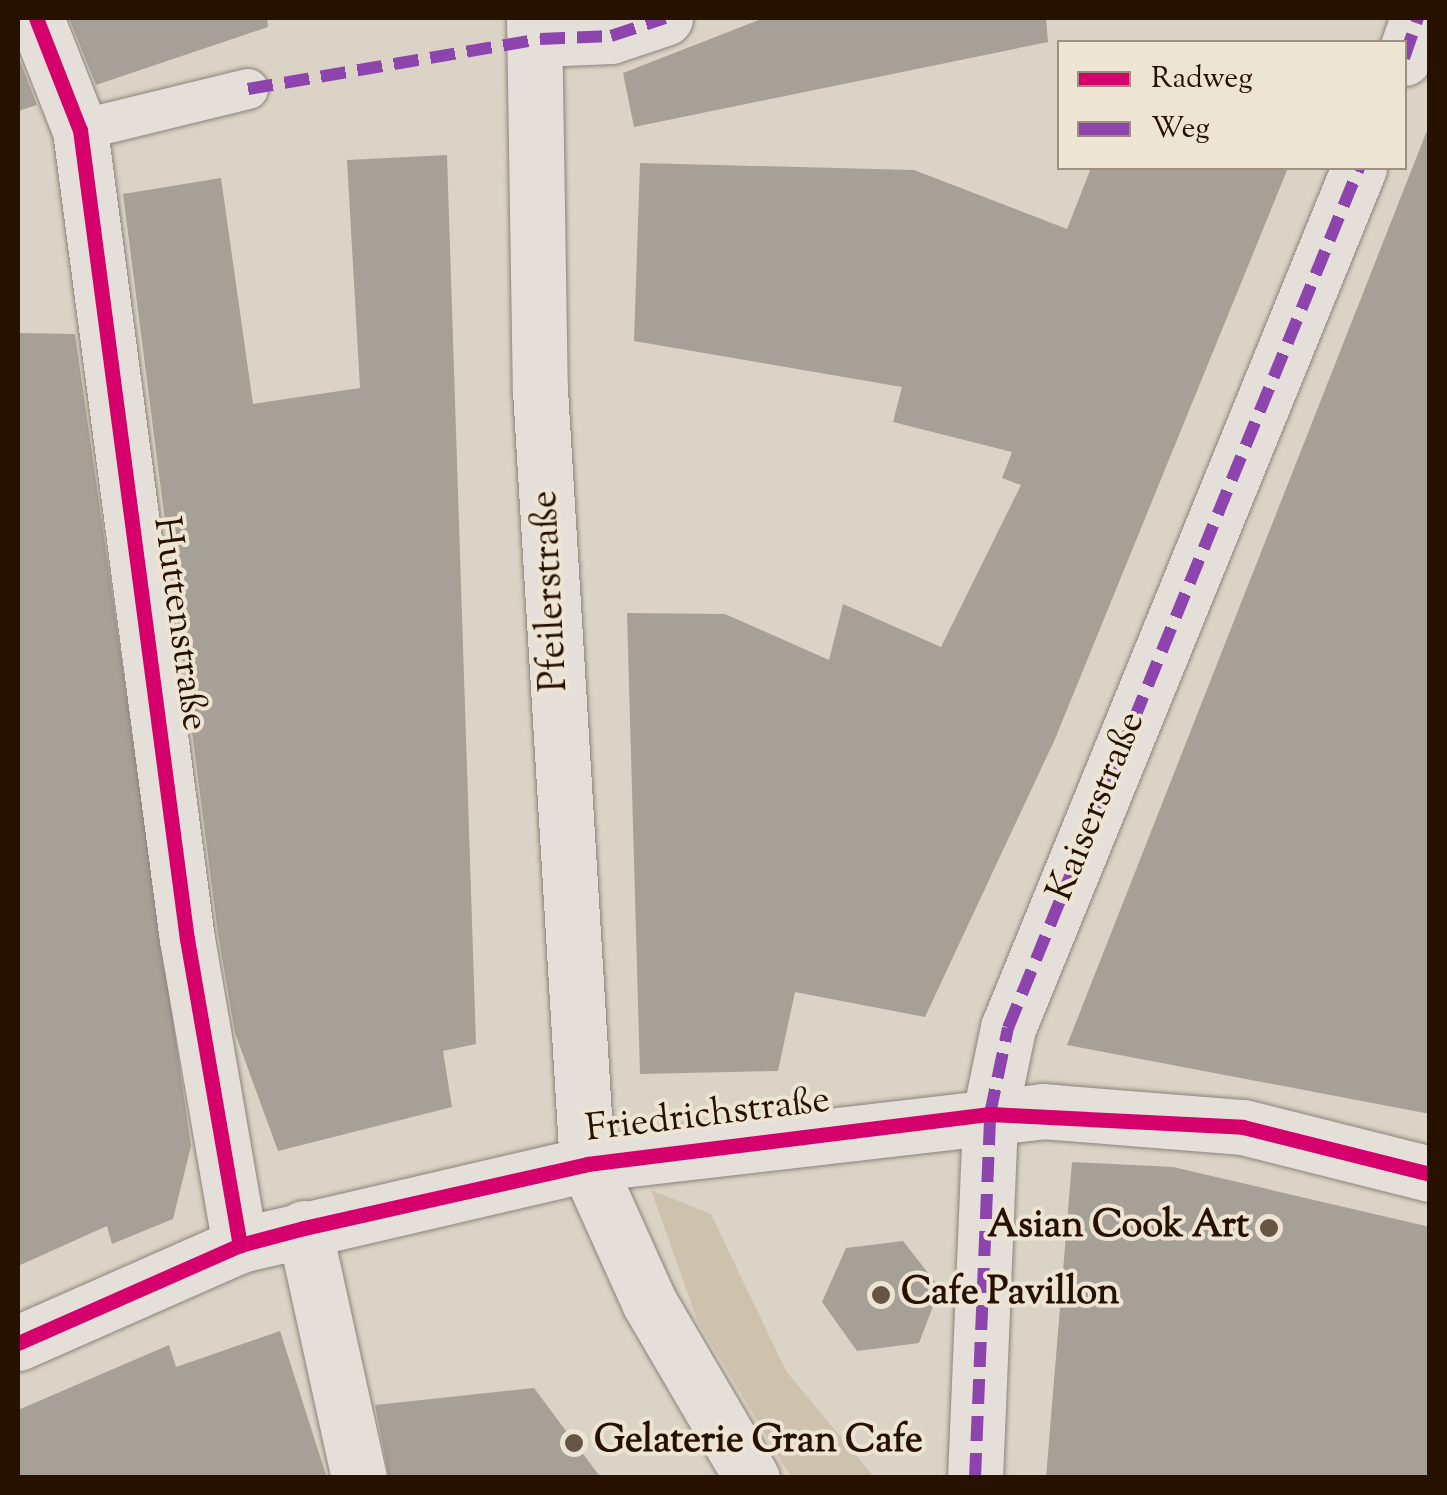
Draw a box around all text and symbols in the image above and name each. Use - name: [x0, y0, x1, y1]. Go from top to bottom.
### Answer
- legend: [1057, 40, 1407, 170]
- text: Radweg: [1151, 58, 1253, 101]
- text: Weg: [1151, 108, 1210, 151]
- street label: Pfeilerstraße: [524, 489, 580, 693]
- street label: Huttenstraße: [140, 514, 216, 734]
- street label: Kaiserstraße: [1039, 706, 1157, 908]
- street label: Friedrichstraße: [583, 1079, 833, 1155]
- place label: Asian Cook Art: [987, 1205, 1249, 1251]
- marker: Asian Cook Art: [1258, 1217, 1280, 1239]
- place label: Cafe Pavillon: [901, 1272, 1119, 1318]
- marker: Cafe Pavillon: [870, 1284, 892, 1306]
- place label: Gelaterie Gran Cafe: [594, 1420, 923, 1466]
- marker: Gelaterie Gran Cafe: [563, 1432, 585, 1454]

